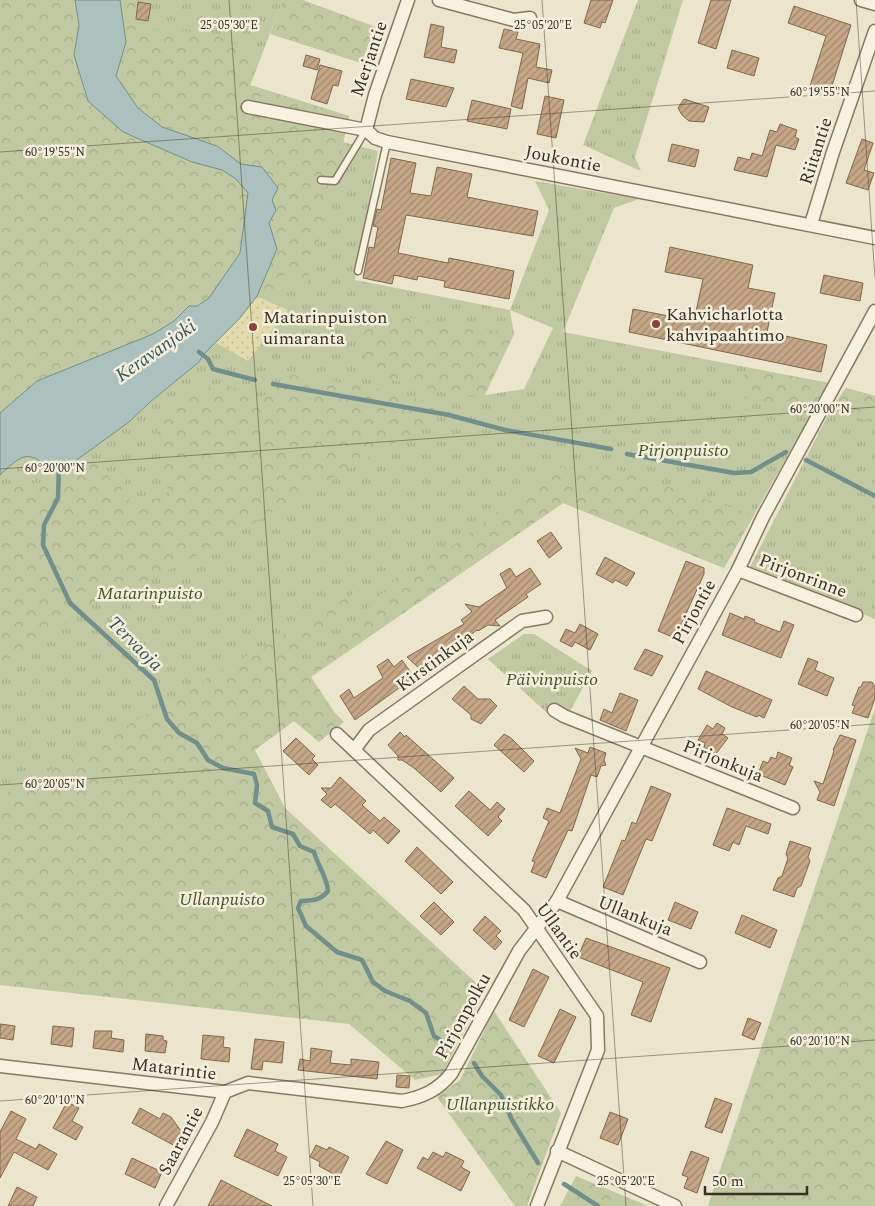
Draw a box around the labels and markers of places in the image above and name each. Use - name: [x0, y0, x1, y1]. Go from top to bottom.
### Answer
- place label: Kahvicharlotta kahvipaahtimo: [666, 301, 785, 349]
- place label: Matarinpuiston uimaranta: [263, 304, 388, 352]
- marker: Kahvicharlotta kahvipaahtimo: [650, 318, 662, 330]
- marker: Matarinpuiston uimaranta: [247, 321, 259, 333]

